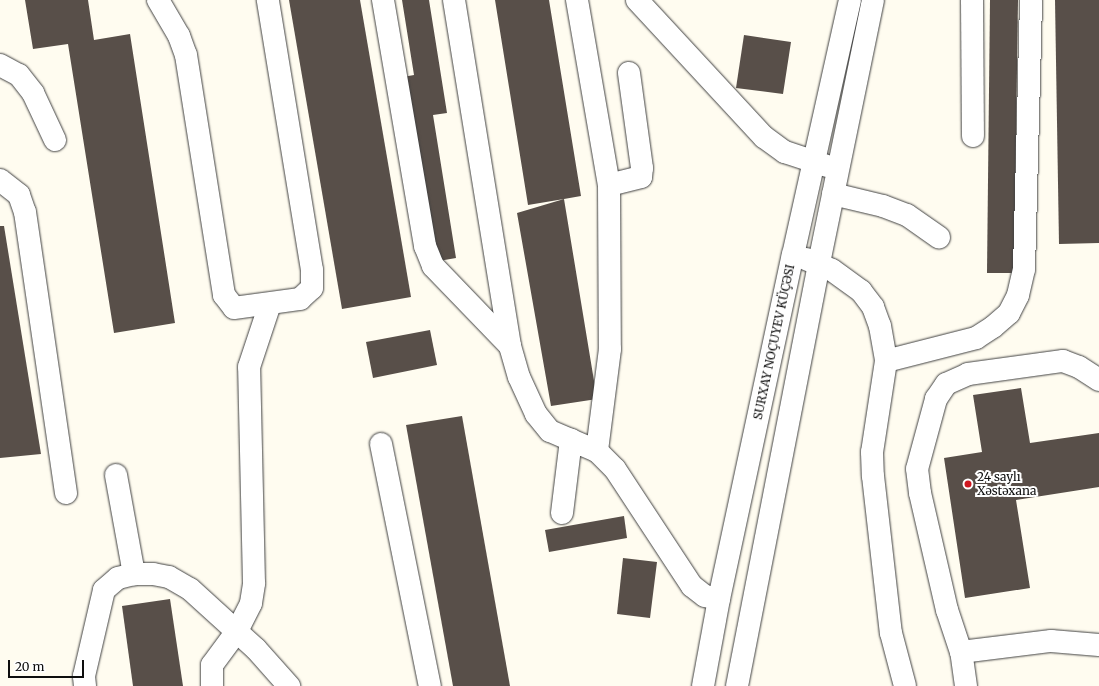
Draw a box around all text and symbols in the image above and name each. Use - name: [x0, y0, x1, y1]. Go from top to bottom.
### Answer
- street label: SURXAY NOÇUYEV KÜÇƏSI: [750, 263, 798, 421]
- place label: 24 saylı Xəstəxana: [977, 470, 1036, 498]
- marker: 24 saylı Xəstəxana: [962, 478, 974, 490]
- scale bar: [10, 652, 86, 678]
- text: 20 m: [15, 659, 44, 674]

